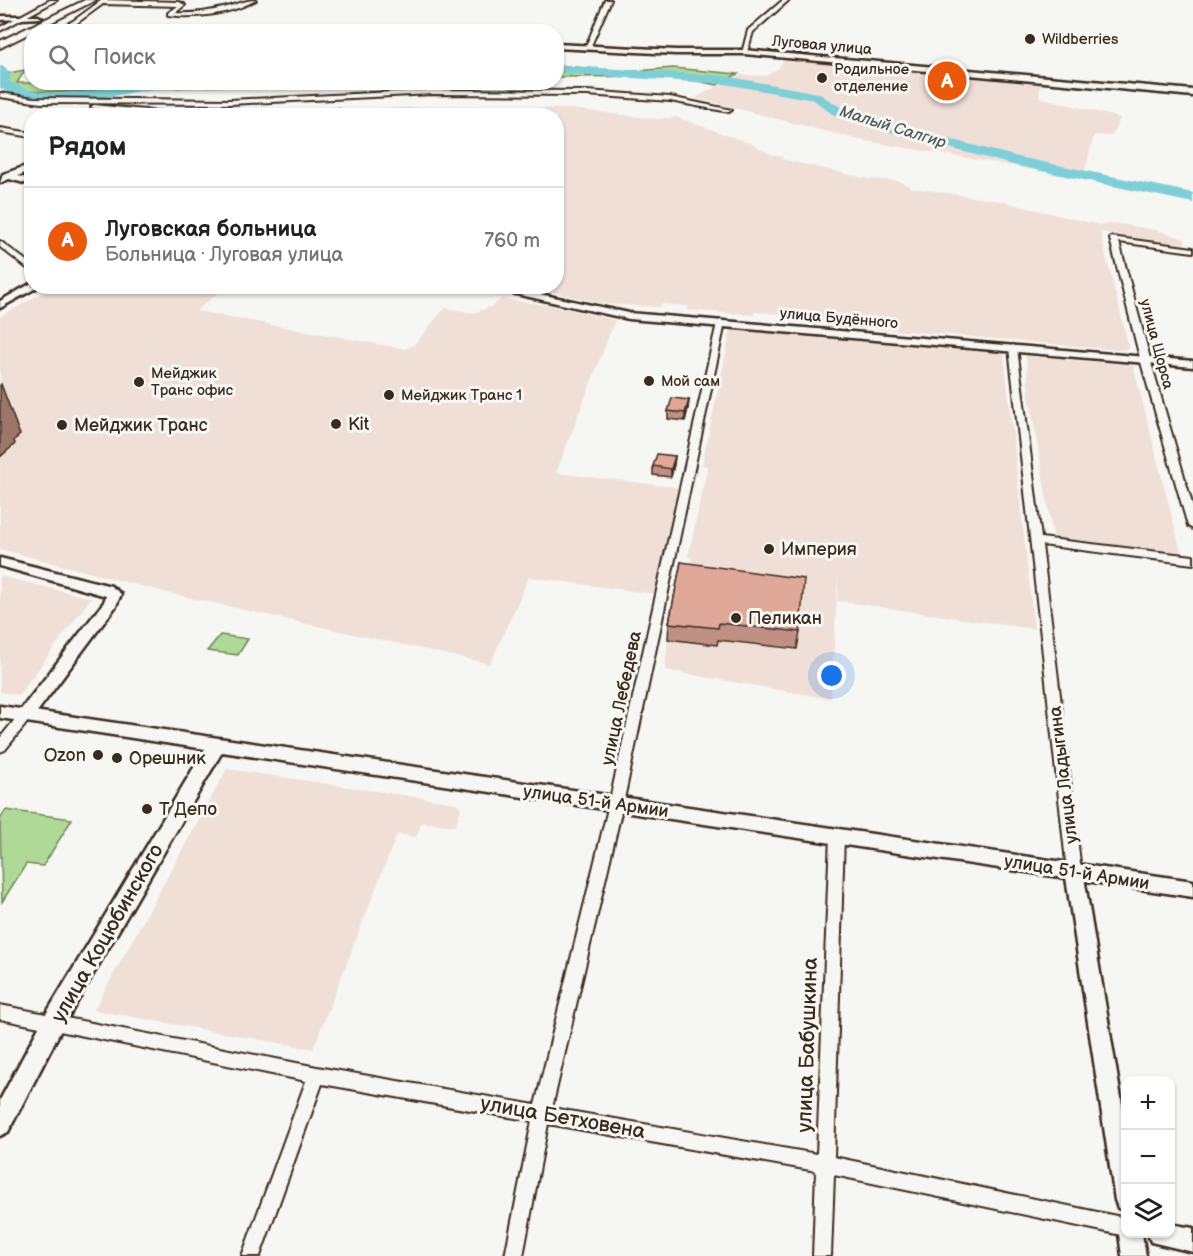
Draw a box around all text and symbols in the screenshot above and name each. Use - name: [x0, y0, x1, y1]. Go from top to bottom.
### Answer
- search box: [24, 24, 564, 90]
- place label: Wildberries: [1042, 30, 1119, 49]
- street label: Луговая улица: [770, 32, 873, 59]
- marker: Wildberries: [1023, 32, 1037, 46]
- icon: search: [45, 41, 78, 74]
- text: Поиск: [93, 44, 156, 71]
- pin: A: [928, 58, 966, 104]
- place label: Родильное отделение: [834, 60, 909, 96]
- marker: Родильное отделение: [815, 71, 829, 85]
- water label: Малый Салгир: [837, 102, 948, 153]
- text: Рядом: [48, 132, 126, 163]
- text: Луговская больница: [105, 216, 316, 243]
- text: A: [61, 229, 74, 253]
- text: 760 m: [484, 229, 540, 253]
- text: Больница · Луговая улица: [105, 243, 343, 267]
- street label: улица Щорса: [1135, 297, 1178, 391]
- street label: улица Будённого: [779, 304, 899, 333]
- place label: Мейджик Транс офис: [151, 364, 234, 400]
- place label: Мой сам: [661, 372, 720, 391]
- marker: Мой сам: [642, 374, 656, 388]
- marker: Мейджик Транс офис: [132, 375, 146, 389]
- place label: Мейджик Транс 1: [401, 386, 522, 405]
- marker: Мейджик Транс 1: [382, 388, 396, 402]
- place label: Kit: [348, 414, 370, 435]
- place label: Мейджик Транс: [74, 415, 208, 436]
- marker: Kit: [329, 417, 343, 431]
- marker: Мейджик Транс: [55, 418, 69, 432]
- place label: Империя: [781, 539, 857, 560]
- marker: Империя: [762, 542, 776, 556]
- place label: Пеликан: [748, 608, 822, 629]
- marker: Пеликан: [729, 611, 743, 625]
- street label: улица Лебедева: [597, 629, 646, 767]
- your location: [817, 661, 846, 690]
- street label: улица Ладыгина: [1045, 705, 1082, 845]
- place label: Ozon: [44, 745, 86, 766]
- marker: Ozon: [91, 748, 105, 762]
- place label: Орешник: [129, 748, 206, 769]
- marker: Орешник: [110, 751, 124, 765]
- street label: улица 51-й Армии: [522, 781, 670, 822]
- place label: Т Депо: [159, 799, 217, 820]
- marker: Т Депо: [140, 802, 154, 816]
- street label: улица Коцюбинского: [46, 839, 169, 1027]
- street label: улица 51-й Армии: [1003, 851, 1151, 894]
- street label: улица Бабушкина: [792, 956, 823, 1133]
- map controls: [1121, 1076, 1175, 1238]
- button: +: [1121, 1076, 1175, 1130]
- street label: улица Бетховена: [479, 1091, 648, 1144]
- button: −: [1121, 1130, 1175, 1184]
- button: layers: [1121, 1184, 1175, 1238]

